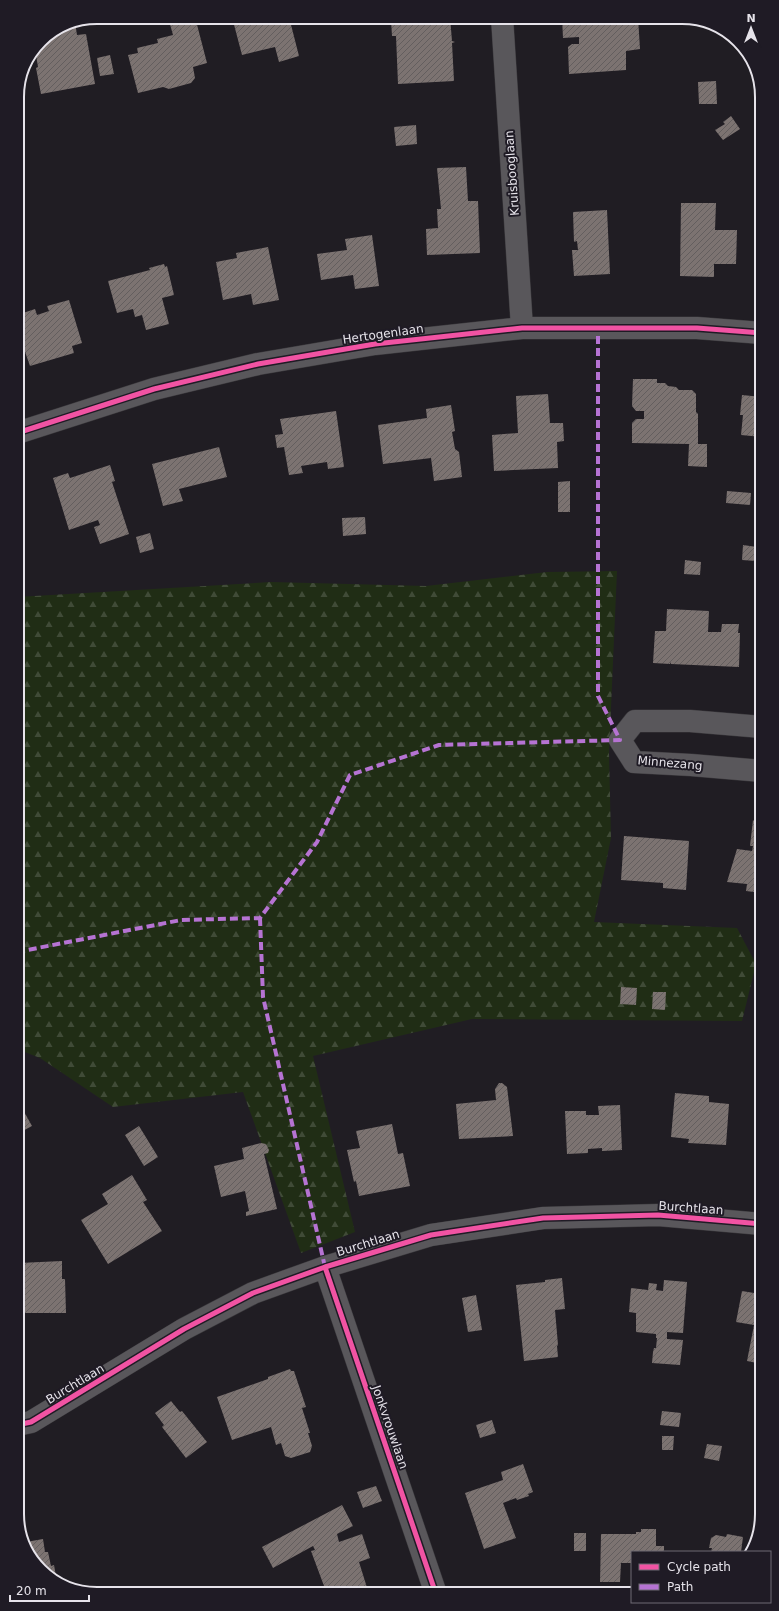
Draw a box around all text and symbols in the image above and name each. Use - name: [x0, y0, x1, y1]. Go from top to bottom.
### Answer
- north arrow: [731, 8, 771, 48]
- text: N: [746, 12, 756, 25]
- street label: Kruisbooglaan: [502, 130, 522, 216]
- street label: Hertogenlaan: [342, 321, 424, 347]
- street label: Minnezang: [637, 753, 703, 773]
- street label: Burchtlaan: [658, 1199, 724, 1217]
- street label: Burchtlaan: [335, 1227, 401, 1259]
- street label: Burchtlaan: [44, 1361, 106, 1407]
- street label: Jonkvrouwlaan: [369, 1382, 411, 1471]
- legend: [631, 1551, 771, 1603]
- text: Cycle path: [667, 1560, 731, 1574]
- scale bar: [10, 1577, 89, 1603]
- text: Path: [667, 1580, 693, 1594]
- text: 20 m: [16, 1584, 47, 1598]

